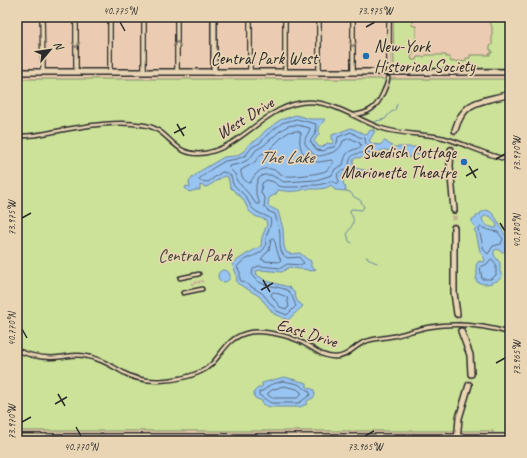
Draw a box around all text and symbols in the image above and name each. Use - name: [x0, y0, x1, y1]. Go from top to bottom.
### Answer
- text: 40.775°N: [103, 4, 139, 17]
- text: 73.975°W: [358, 4, 394, 17]
- north arrow: [30, 30, 70, 70]
- place label: New-York Historical Society: [374, 36, 476, 77]
- text: N: [51, 39, 68, 53]
- one-way arrow: [173, 41, 181, 47]
- one-way arrow: [349, 41, 357, 47]
- one-way arrow: [72, 42, 80, 48]
- street label: Central Park West: [211, 48, 320, 69]
- marker: New-York Historical Society: [361, 51, 371, 61]
- street label: West Drive: [212, 91, 279, 144]
- text: 73.970°W: [510, 135, 523, 171]
- place label: Swedish Cottage Marionette Theatre: [341, 142, 457, 183]
- water label: The Lake: [259, 146, 316, 168]
- marker: Swedish Cottage Marionette Theatre: [459, 157, 469, 167]
- text: 73.975°W: [5, 199, 18, 235]
- text: 40.780°N: [510, 212, 523, 248]
- park label: Central Park: [158, 245, 233, 266]
- text: 40.770°N: [5, 310, 18, 346]
- street label: East Drive: [274, 314, 341, 353]
- text: 73.965°W: [510, 339, 523, 375]
- text: 73.970°W: [5, 403, 18, 439]
- text: 40.770°N: [64, 440, 100, 453]
- text: 73.965°W: [348, 440, 384, 453]

